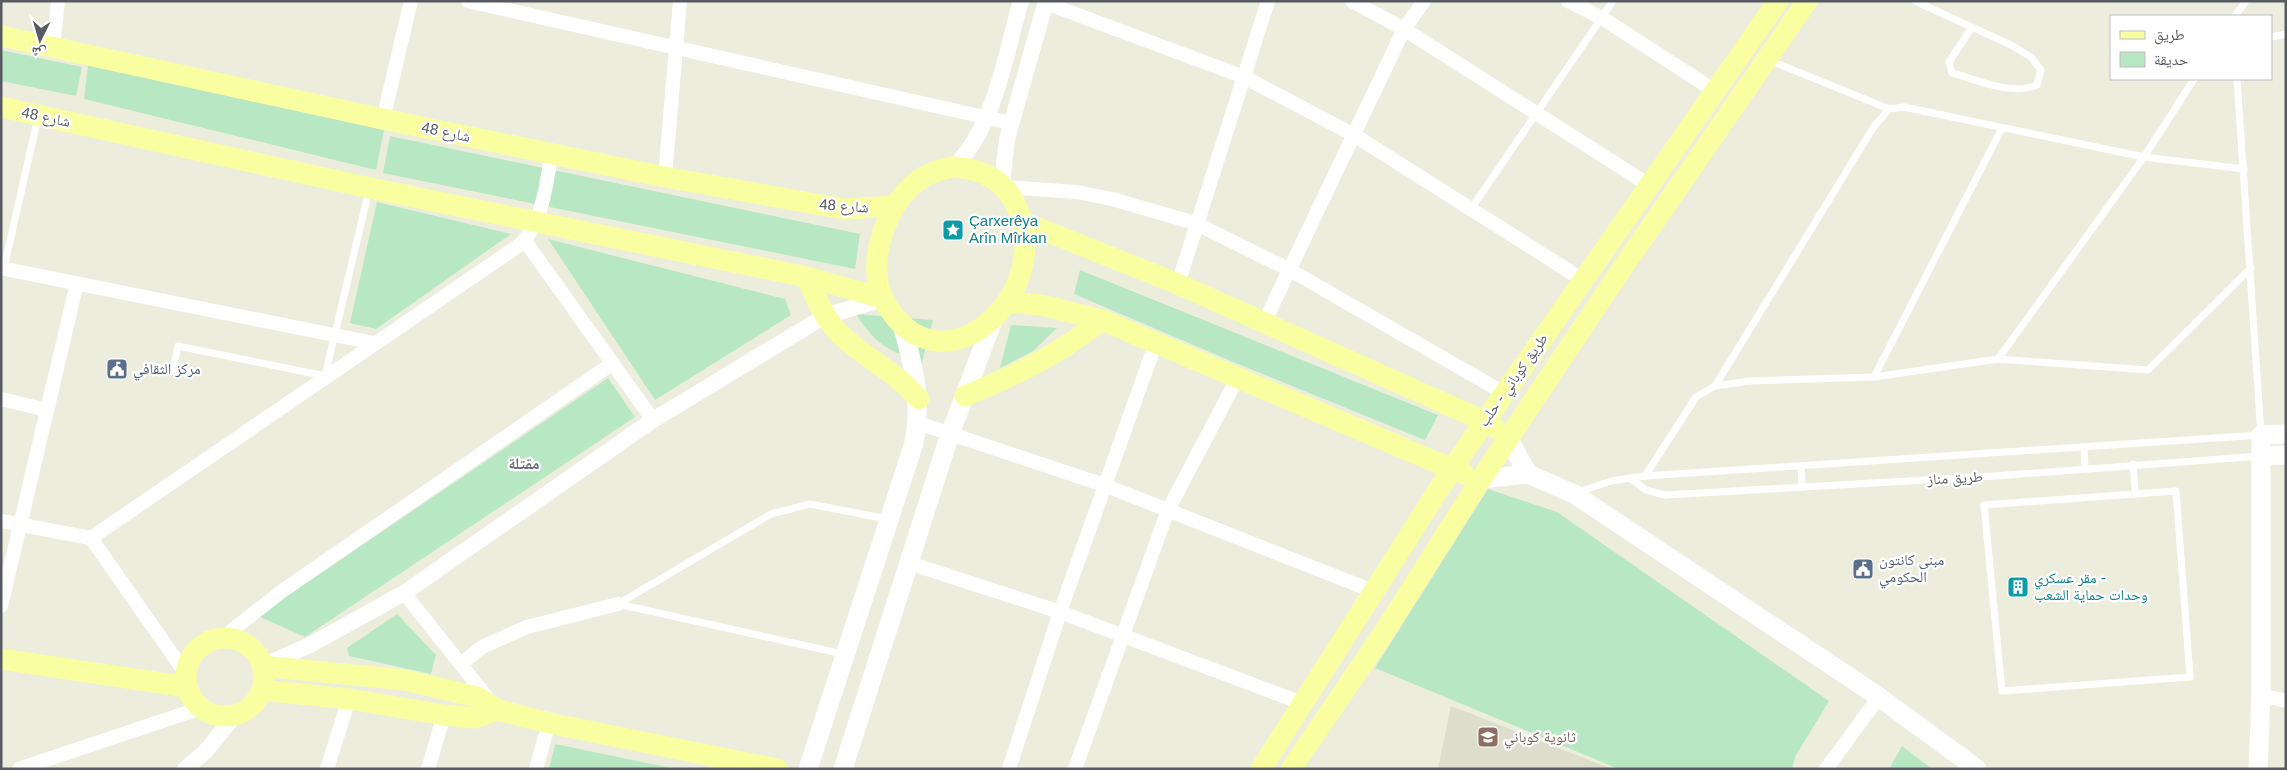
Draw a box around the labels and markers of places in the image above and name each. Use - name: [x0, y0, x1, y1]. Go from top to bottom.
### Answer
- place label: Çarxerêya Arîn Mîrkan: [969, 212, 1047, 246]
- place icon: Çarxerêya Arîn Mîrkan: [941, 218, 965, 242]
- public building icon: مركز الثقافي: [105, 357, 129, 381]
- place label: مركز الثقافي: [133, 360, 201, 381]
- place label: مبنى كانتون الحكومي: [1879, 551, 1945, 589]
- public building icon: مبنى كانتون الحكومي: [1851, 557, 1875, 581]
- place label: مقر عسكري - وحدات حماية الشعب: [2034, 569, 2148, 604]
- building icon: مقر عسكري - وحدات حماية الشعب: [2006, 575, 2030, 599]
- school or university icon: ثانوية كوباني: [1476, 725, 1500, 749]
- place label: ثانوية كوباني: [1504, 728, 1576, 749]

